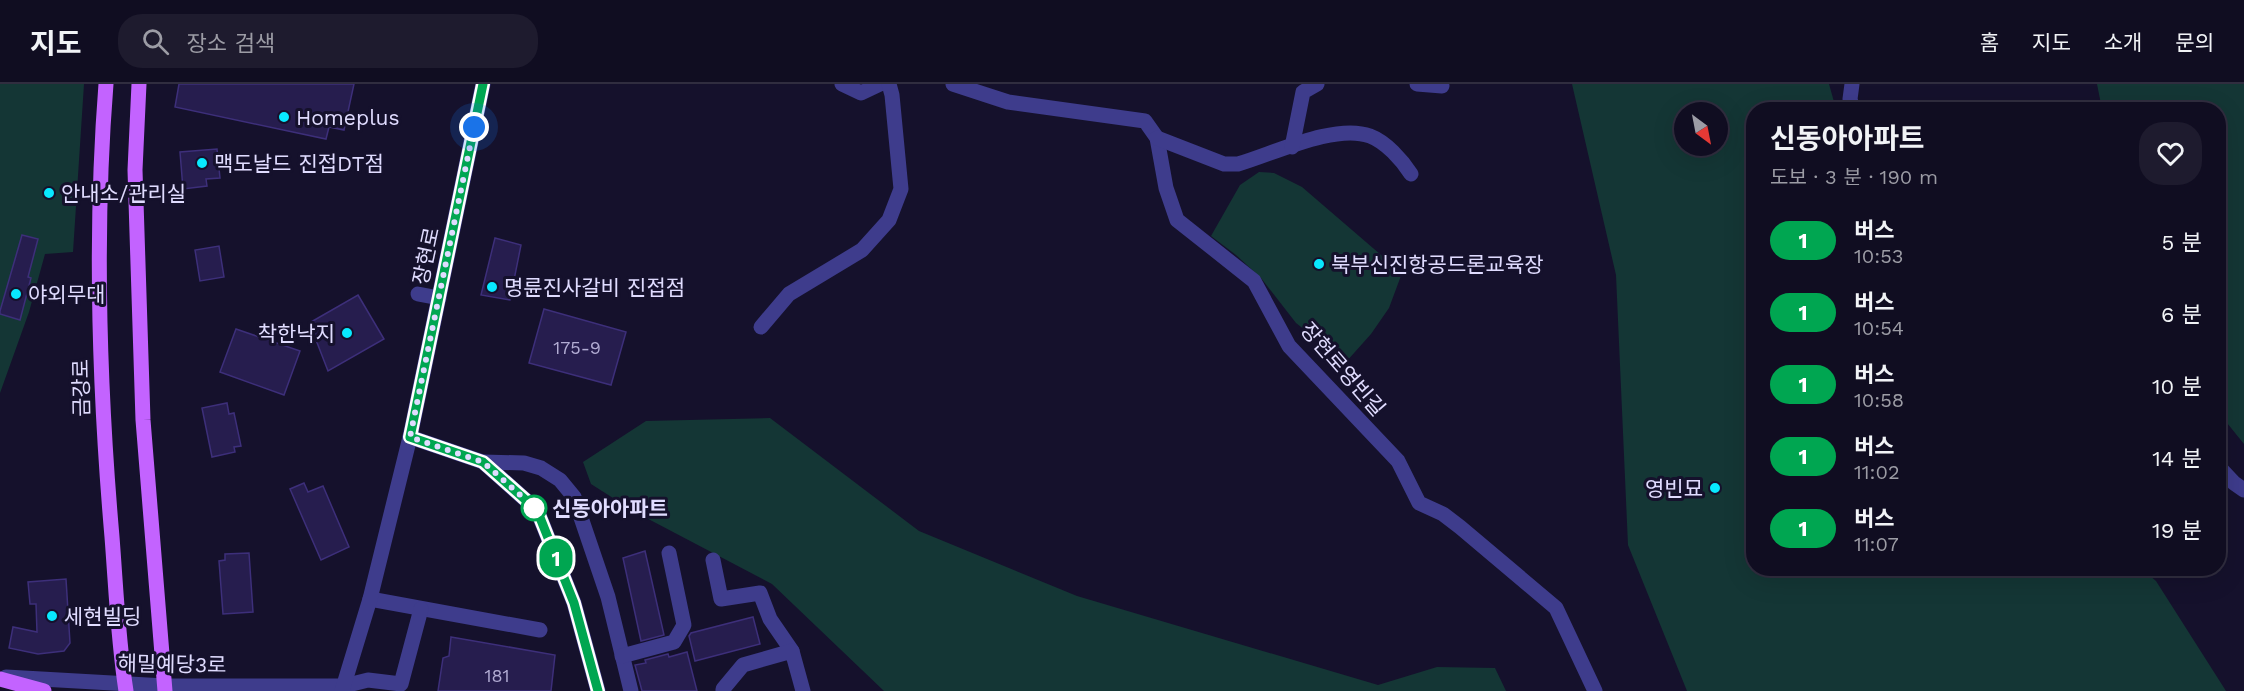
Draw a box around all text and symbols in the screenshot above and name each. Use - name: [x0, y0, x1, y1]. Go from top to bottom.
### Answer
- search box: [118, 14, 538, 68]
- icon: search: [139, 25, 172, 58]
- text: 지도: [30, 27, 82, 60]
- text: 홈: [1980, 30, 1999, 55]
- text: 지도: [2032, 30, 2071, 55]
- text: 소개: [2104, 30, 2142, 55]
- text: 문의: [2175, 30, 2214, 55]
- text: 장소 검색: [187, 31, 275, 56]
- north arrow: [1674, 102, 1728, 156]
- map controls: [1674, 102, 1728, 156]
- place label: Homeplus: [296, 105, 400, 130]
- marker: Homeplus: [277, 110, 291, 124]
- your location: [459, 112, 489, 142]
- text: 신동아아파트: [1770, 122, 1925, 155]
- button: heart: [2139, 122, 2202, 185]
- place label: 맥도날드 진접DT점: [214, 151, 384, 176]
- marker: 맥도날드 진접DT점: [195, 156, 209, 170]
- text: 도보 · 3 분 · 190 m: [1770, 165, 1938, 189]
- place label: 안내소/관리실: [61, 181, 186, 206]
- marker: 안내소/관리실: [42, 186, 56, 200]
- text: 버스: [1854, 218, 1894, 243]
- street label: 장현로: [408, 225, 444, 287]
- text: 1: [1798, 228, 1808, 253]
- text: 5 분: [2161, 230, 2202, 255]
- text: 10:53: [1854, 244, 1903, 268]
- place label: 북부신진항공드론교육장: [1331, 252, 1544, 277]
- marker: 북부신진항공드론교육장: [1312, 257, 1326, 271]
- place label: 명륜진사갈비 진접점: [504, 275, 685, 300]
- marker: 명륜진사갈비 진접점: [485, 280, 499, 294]
- place label: 야외무대: [28, 282, 105, 307]
- marker: 야외무대: [9, 287, 23, 301]
- text: 버스: [1854, 290, 1894, 315]
- text: 1: [1798, 300, 1808, 325]
- text: 6 분: [2161, 302, 2202, 327]
- text: 10:54: [1854, 316, 1904, 340]
- street label: 장현로영빈길: [1296, 317, 1390, 421]
- place label: 착한낙지: [258, 321, 335, 346]
- marker: 착한낙지: [340, 326, 354, 340]
- house number: 175-9: [553, 337, 601, 358]
- street label: 금강로: [68, 359, 94, 417]
- text: 버스: [1854, 362, 1894, 387]
- text: 1: [1798, 372, 1808, 397]
- text: 10 분: [2152, 374, 2202, 399]
- text: 10:58: [1854, 388, 1904, 412]
- text: 버스: [1854, 434, 1894, 459]
- text: 1: [1798, 444, 1808, 469]
- text: 14 분: [2152, 446, 2202, 471]
- text: 11:02: [1854, 460, 1900, 484]
- place label: 영빈묘: [1645, 476, 1703, 501]
- marker: 영빈묘: [1708, 481, 1722, 495]
- marker: 신동아아파트: [521, 495, 547, 521]
- place label: 신동아아파트: [552, 496, 668, 521]
- text: 버스: [1854, 506, 1894, 531]
- text: 1: [1798, 516, 1808, 541]
- text: 19 분: [2152, 518, 2202, 543]
- text: 11:07: [1854, 532, 1899, 556]
- line badge: 1: [536, 538, 576, 578]
- text: 1: [551, 546, 561, 571]
- place label: 세현빌딩: [64, 604, 141, 629]
- marker: 세현빌딩: [45, 609, 59, 623]
- street label: 해밀예당3로: [117, 651, 227, 677]
- house number: 181: [484, 665, 510, 686]

